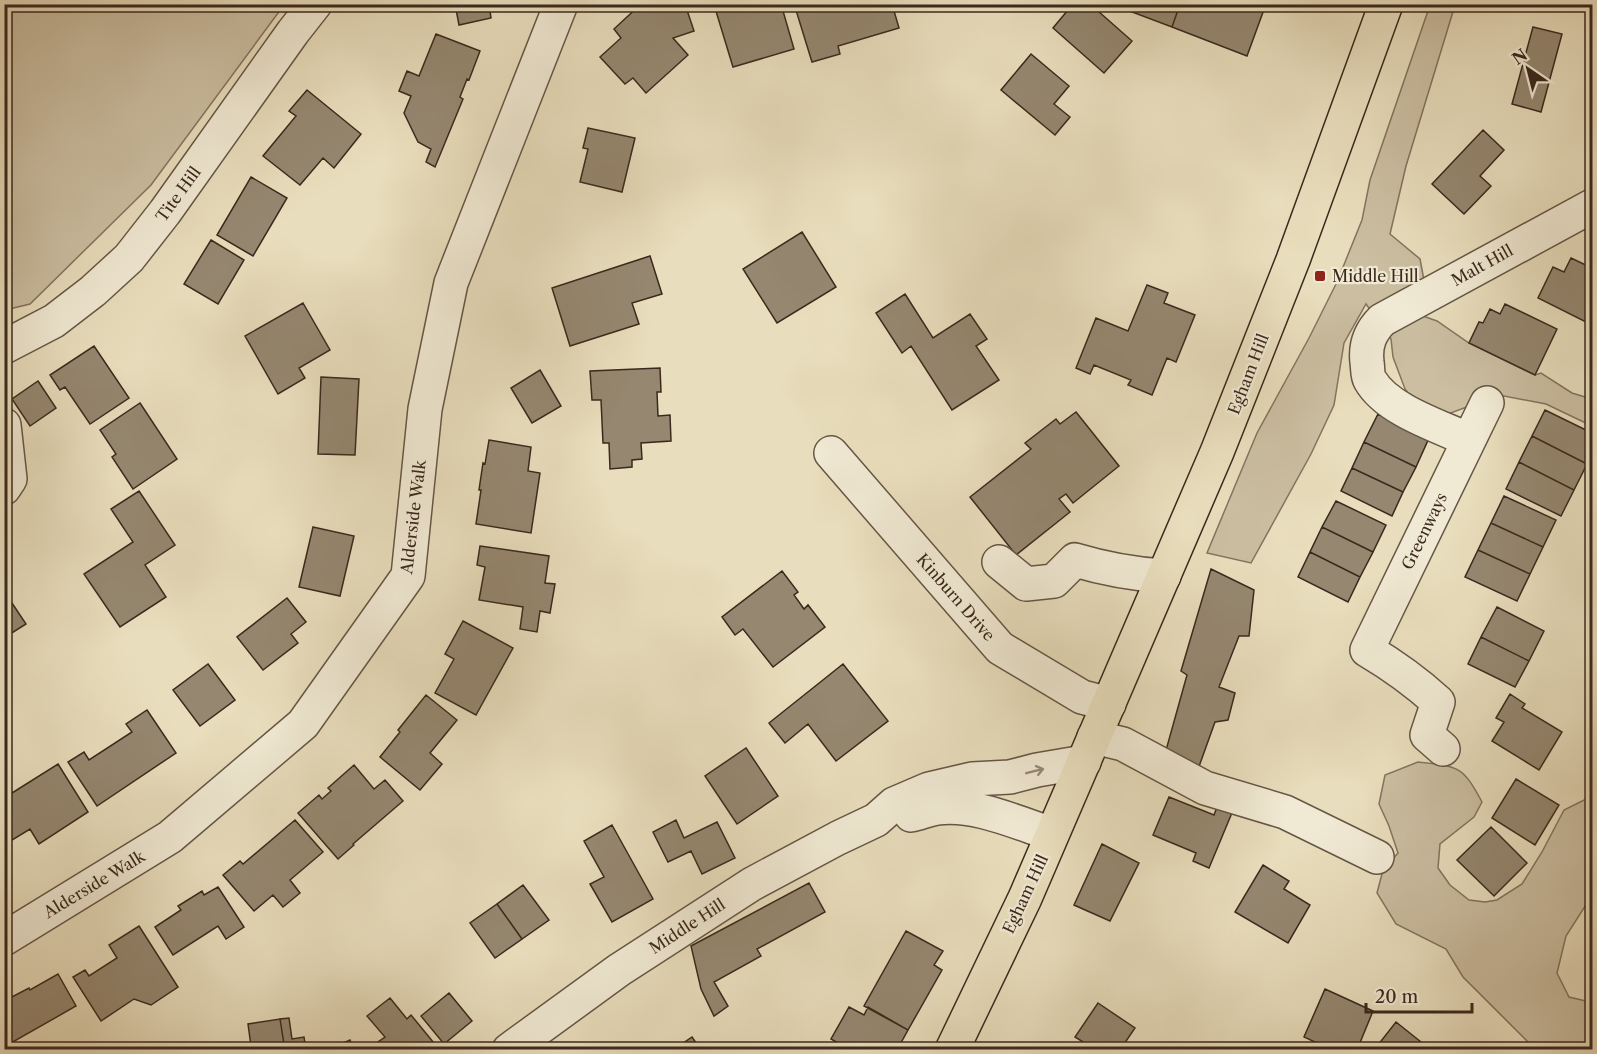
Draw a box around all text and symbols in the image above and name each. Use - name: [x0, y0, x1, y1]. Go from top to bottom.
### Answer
- north arrow: [1498, 39, 1558, 99]
- text: N: [1508, 44, 1531, 69]
- street label: Tite Hill: [151, 162, 205, 226]
- street label: Malt Hill: [1448, 240, 1516, 290]
- place label: Middle Hill: [1332, 266, 1419, 286]
- marker: Middle Hill: [1313, 269, 1327, 283]
- street label: Egham Hill: [1223, 330, 1273, 417]
- street label: Alderside Walk: [396, 458, 430, 576]
- street label: Greenways: [1397, 489, 1451, 573]
- street label: Kinburn Drive: [913, 549, 999, 645]
- one-way arrow: [1025, 764, 1044, 776]
- street label: Alderside Walk: [39, 845, 149, 923]
- street label: Egham Hill: [998, 851, 1052, 937]
- street label: Middle Hill: [645, 894, 729, 958]
- scale bar: [1366, 976, 1472, 1014]
- text: 20 m: [1375, 986, 1419, 1008]

